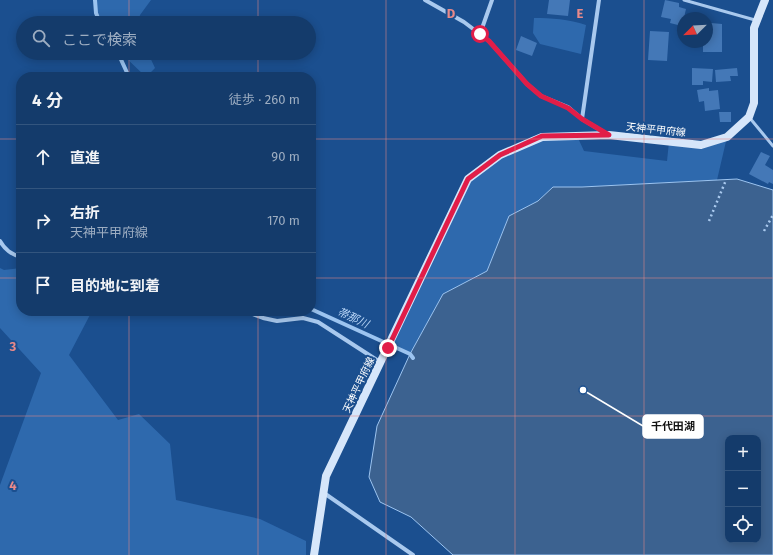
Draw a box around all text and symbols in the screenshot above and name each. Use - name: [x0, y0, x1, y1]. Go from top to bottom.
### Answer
- text: D: [447, 6, 456, 21]
- text: E: [577, 6, 584, 21]
- north arrow: [677, 12, 713, 48]
- search box: [16, 16, 316, 60]
- route start: [471, 25, 489, 43]
- icon: search: [30, 27, 52, 49]
- text: ここで検索: [62, 31, 137, 49]
- text: 4 分: [32, 90, 63, 111]
- text: 徒歩 · 260 m: [229, 92, 300, 107]
- street label: 天神平甲府線: [626, 121, 686, 139]
- icon: ahead: [32, 146, 54, 168]
- text: 直進: [70, 149, 100, 167]
- text: 90 m: [271, 149, 300, 164]
- text: 右折: [70, 204, 100, 222]
- icon: right: [32, 210, 54, 232]
- text: 170 m: [267, 213, 300, 228]
- text: 天神平甲府線: [70, 225, 148, 240]
- icon: arrive: [32, 274, 54, 296]
- text: 目的地に到着: [70, 277, 160, 295]
- water label: 帯那川: [335, 305, 372, 331]
- text: 3: [9, 339, 17, 354]
- route end: [379, 339, 397, 357]
- street label: 天神平甲府線: [341, 355, 377, 415]
- callout: 千代田湖: [643, 415, 703, 438]
- text: 千代田湖: [651, 420, 695, 433]
- map controls: [725, 435, 761, 543]
- button: +: [725, 435, 761, 471]
- button: −: [725, 471, 761, 507]
- text: 4: [9, 478, 17, 493]
- button: locate: [725, 507, 761, 543]

